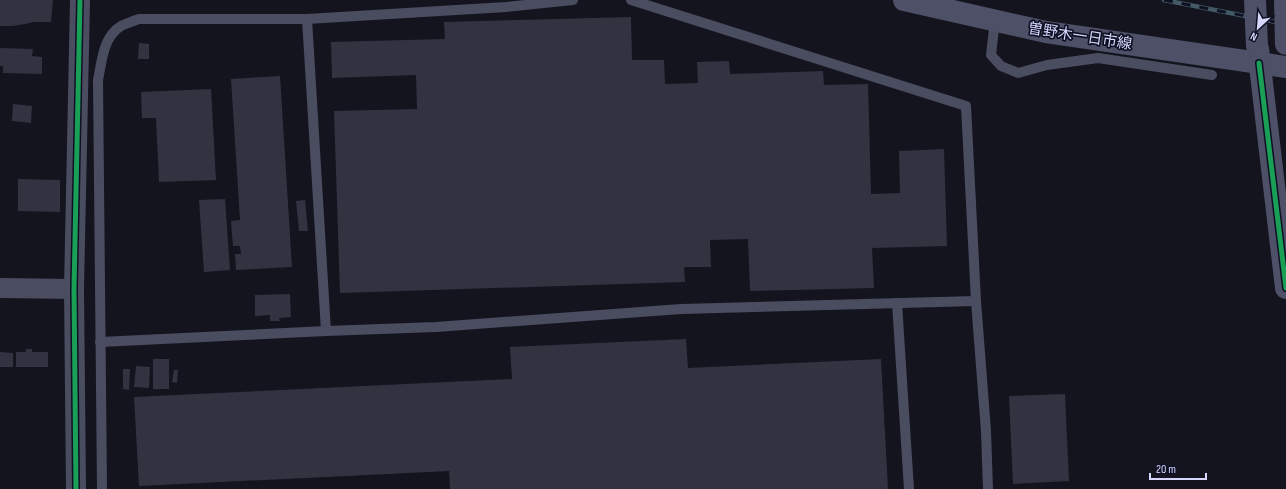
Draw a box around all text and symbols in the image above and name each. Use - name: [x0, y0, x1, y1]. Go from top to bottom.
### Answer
- north arrow: [1238, 8, 1278, 48]
- street label: 曽野木一日市線: [1027, 19, 1133, 54]
- text: N: [1248, 29, 1259, 44]
- scale bar: [1150, 455, 1206, 481]
- text: 20 m: [1156, 462, 1176, 477]

